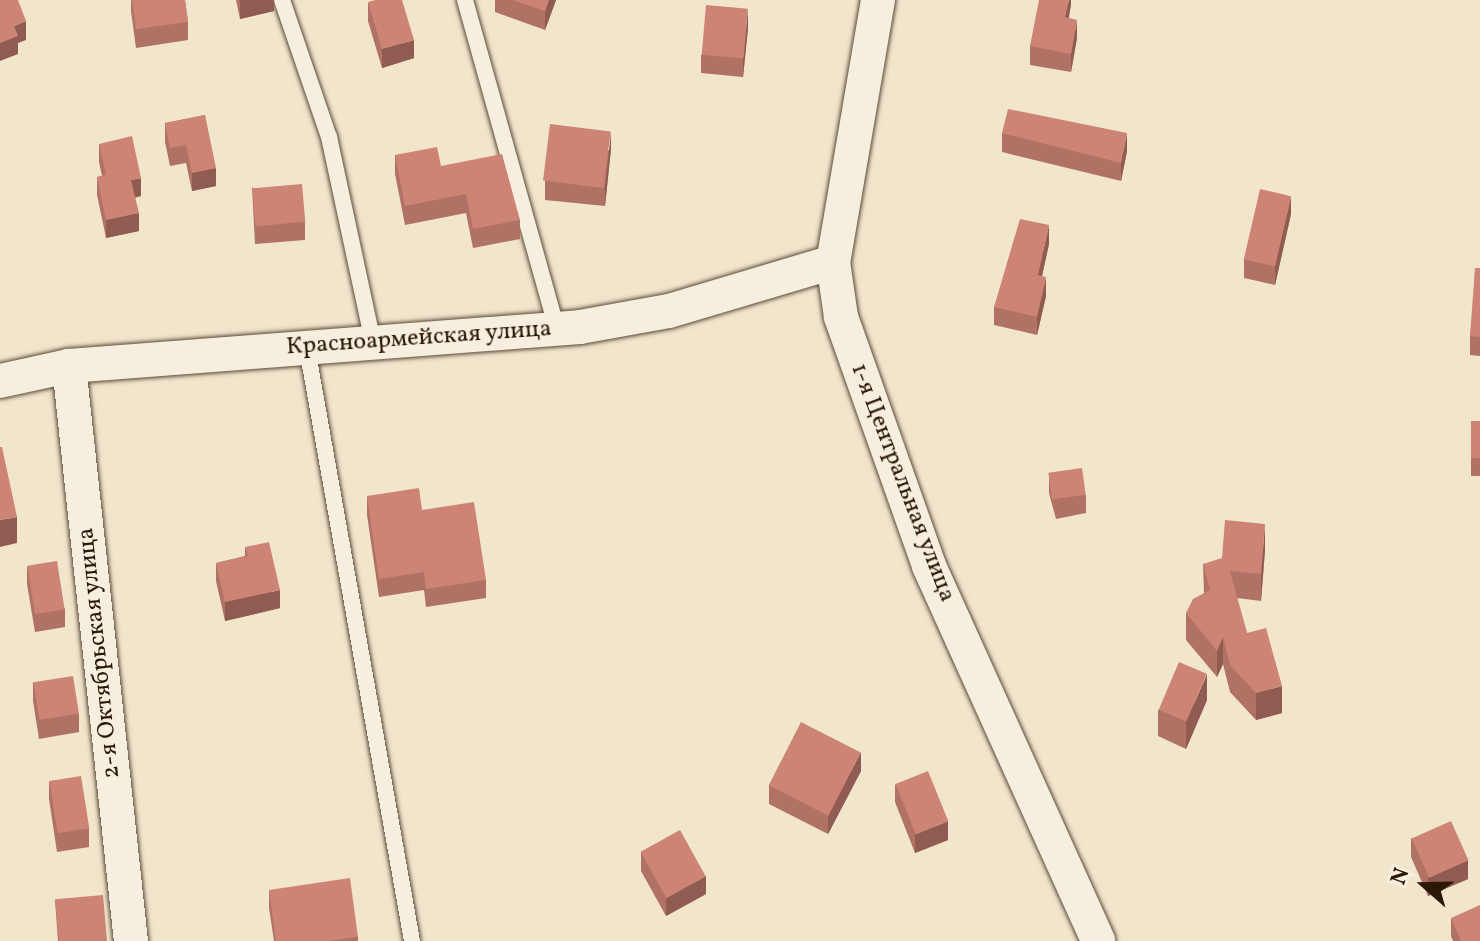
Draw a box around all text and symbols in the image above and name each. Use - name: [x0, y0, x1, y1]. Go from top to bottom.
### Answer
- street label: Красноармейская улица: [285, 315, 553, 363]
- street label: 1-я Центральная улица: [843, 359, 961, 607]
- street label: 2-я Октябрьская улица: [72, 526, 128, 780]
- north arrow: [1384, 845, 1464, 925]
- text: N: [1384, 864, 1418, 889]

